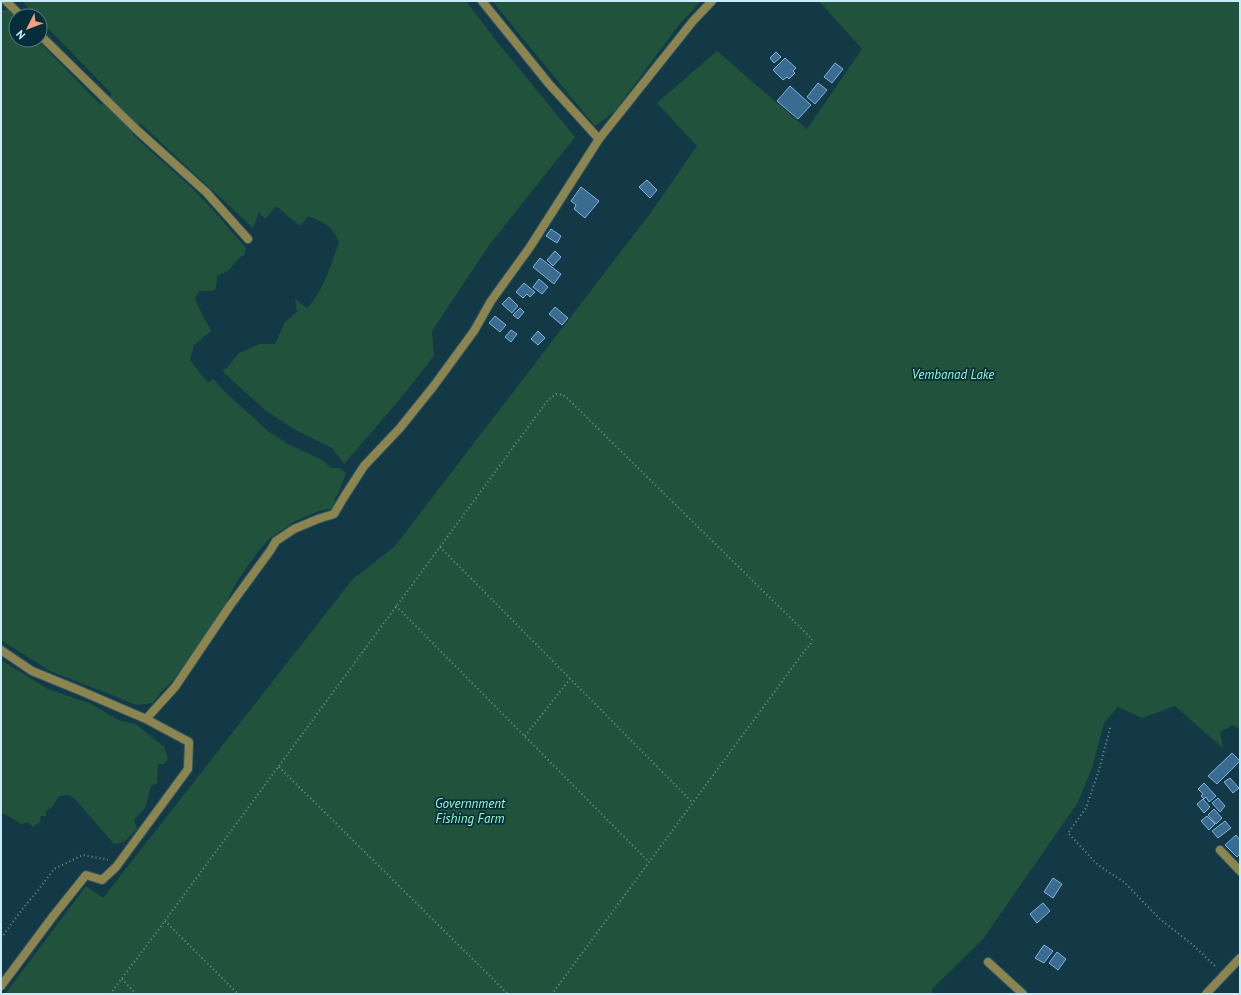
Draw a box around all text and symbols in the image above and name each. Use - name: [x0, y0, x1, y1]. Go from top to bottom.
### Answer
- north arrow: [8, 8, 48, 48]
- text: N: [13, 27, 28, 42]
- water label: Vembanad Lake: [912, 366, 994, 383]
- water label: Governnment Fishing Farm: [435, 795, 506, 827]

